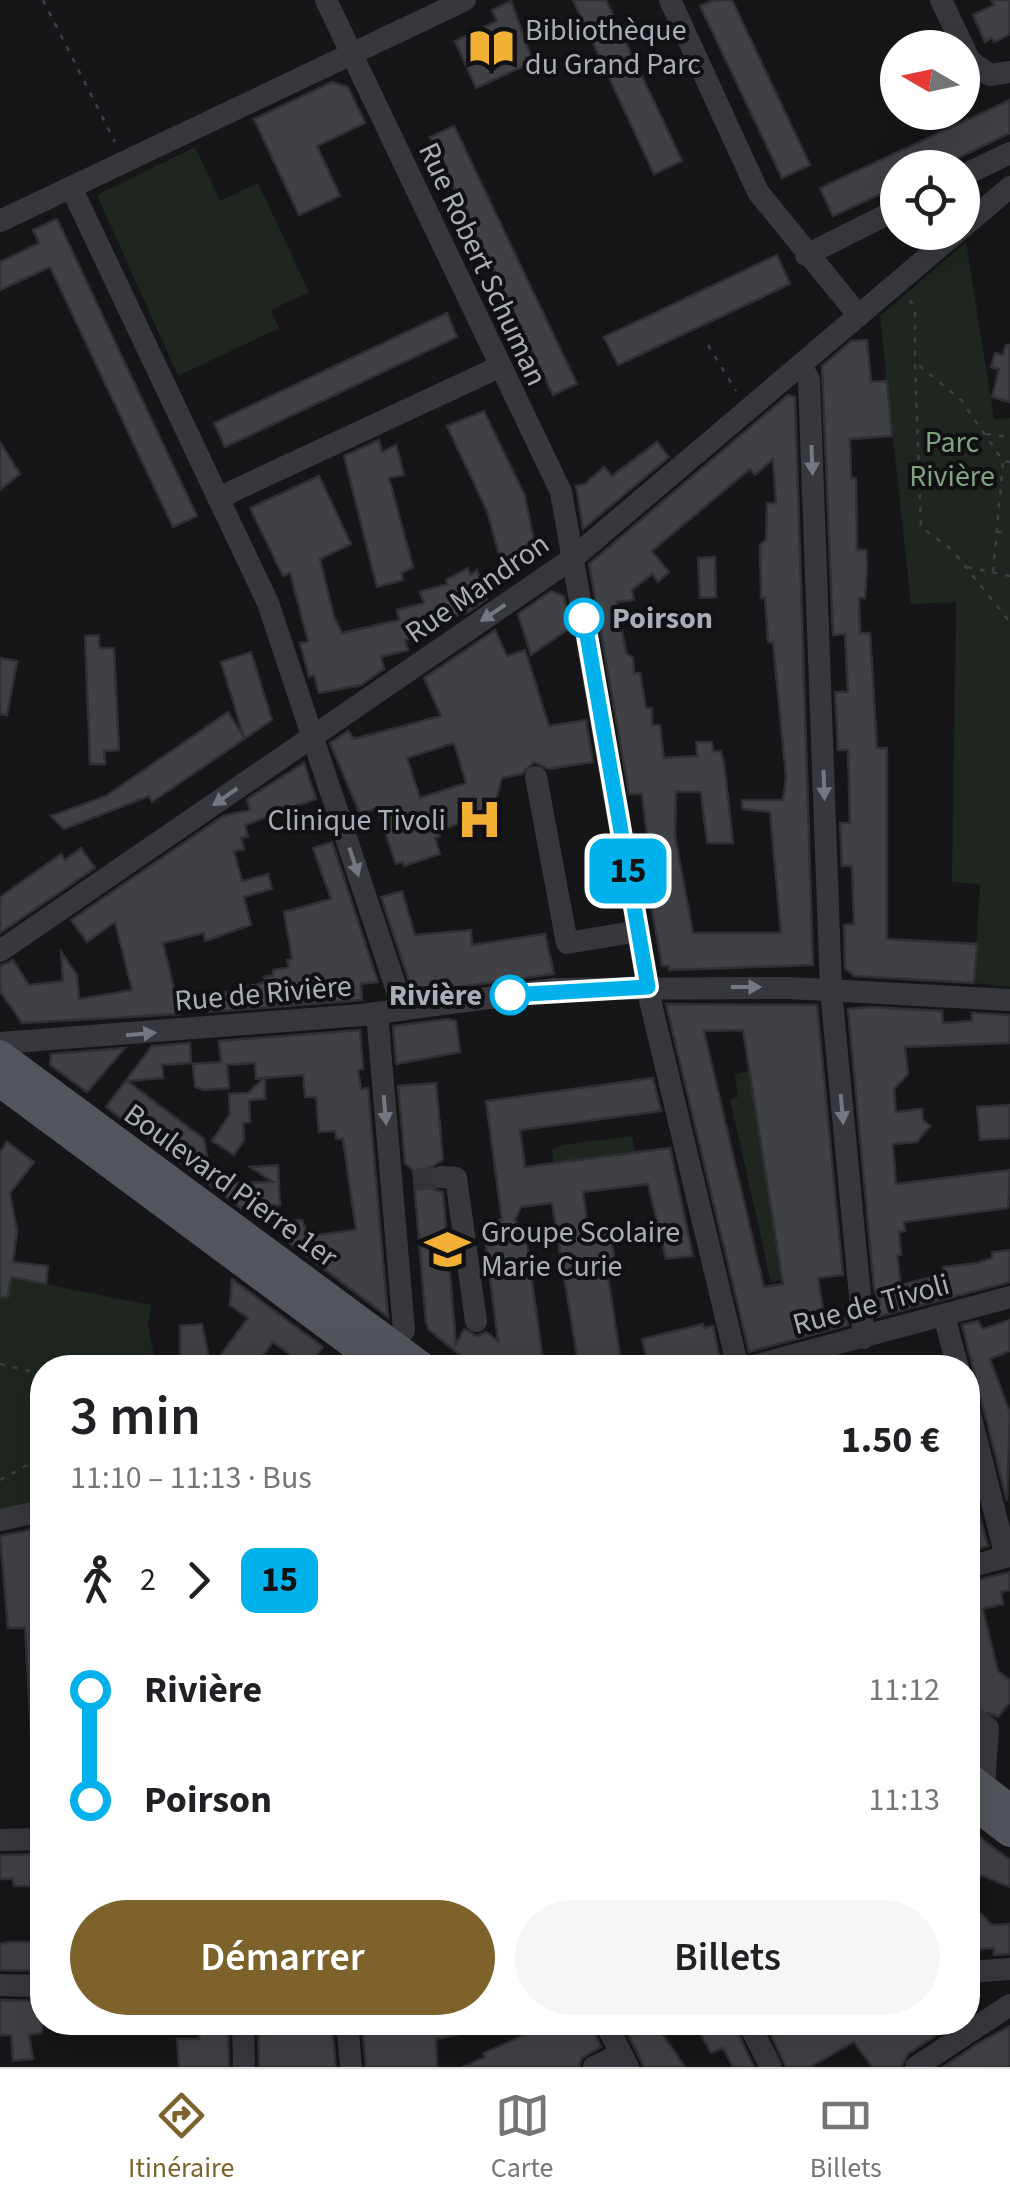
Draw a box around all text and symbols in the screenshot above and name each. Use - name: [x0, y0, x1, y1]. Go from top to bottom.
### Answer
- place label: Bibliothèque du Grand Parc: [525, 9, 701, 86]
- library icon: Bibliothèque du Grand Parc: [468, 23, 516, 71]
- north arrow: [880, 30, 980, 130]
- map controls: [880, 30, 980, 250]
- street label: Rue Robert Schuman: [407, 135, 558, 393]
- button: locate: [880, 150, 980, 250]
- park label: Parc Rivière: [909, 421, 995, 498]
- one-way arrow: [804, 444, 820, 476]
- street label: Rue Mandron: [397, 523, 558, 654]
- place label: Poirson: [612, 597, 713, 640]
- marker: Poirson: [565, 599, 603, 637]
- one-way arrow: [480, 603, 506, 622]
- one-way arrow: [816, 769, 832, 801]
- one-way arrow: [212, 787, 238, 806]
- hospital icon: Clinique Tivoli: [455, 796, 503, 844]
- place label: Clinique Tivoli: [268, 799, 446, 842]
- line badge: 15: [583, 838, 673, 904]
- text: 15: [610, 846, 646, 896]
- one-way arrow: [348, 848, 363, 878]
- street label: Rue de Rivière: [173, 964, 353, 1023]
- place label: Rivière: [389, 974, 482, 1017]
- marker: Rivière: [491, 976, 529, 1014]
- one-way arrow: [730, 979, 762, 995]
- one-way arrow: [126, 1025, 158, 1041]
- street label: Boulevard Pierre 1er: [115, 1093, 347, 1278]
- one-way arrow: [378, 1094, 394, 1126]
- one-way arrow: [834, 1094, 850, 1125]
- place label: Groupe Scolaire Marie Curie: [481, 1211, 680, 1288]
- school or university icon: Groupe Scolaire Marie Curie: [424, 1225, 472, 1273]
- street label: Rue de Tivoli: [788, 1263, 954, 1346]
- text: 3 min: [70, 1378, 201, 1456]
- text: 1.50 €: [841, 1413, 940, 1467]
- text: 11:10 – 11:13 · Bus: [70, 1455, 312, 1501]
- icon: walk: [70, 1553, 125, 1608]
- icon: forward: [171, 1553, 226, 1608]
- text: 15: [261, 1555, 298, 1605]
- text: 2: [140, 1557, 156, 1603]
- text: Rivière: [144, 1663, 262, 1717]
- text: 11:12: [868, 1667, 940, 1713]
- text: Poirson: [144, 1773, 272, 1827]
- text: 11:13: [868, 1777, 940, 1823]
- button: Démarrer: [70, 1900, 495, 2015]
- button: Billets: [515, 1900, 940, 2015]
- tab: Itinéraire: [128, 2088, 234, 2188]
- tab: Carte: [491, 2088, 553, 2188]
- tab: Billets: [810, 2088, 882, 2188]

